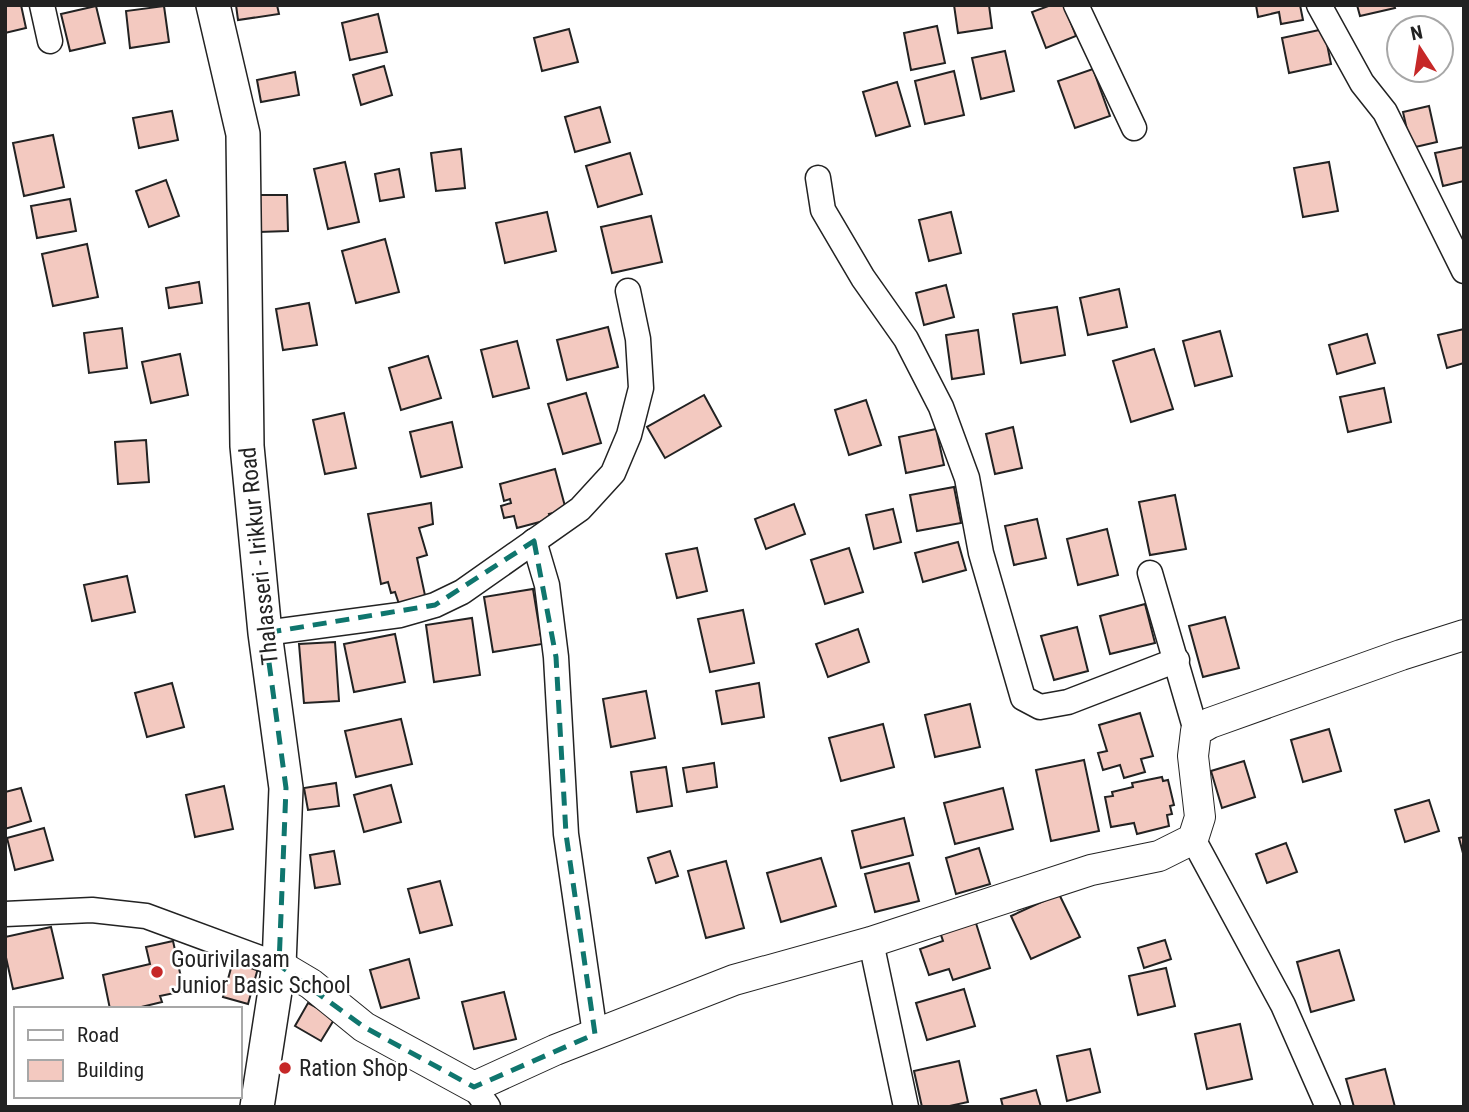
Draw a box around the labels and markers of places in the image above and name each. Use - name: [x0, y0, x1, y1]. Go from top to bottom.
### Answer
- place label: Gourivilasam Junior Basic School: [171, 946, 351, 999]
- marker: Gourivilasam Junior Basic School: [149, 964, 165, 980]
- place label: Ration Shop: [299, 1055, 408, 1082]
- marker: Ration Shop: [277, 1060, 293, 1076]

